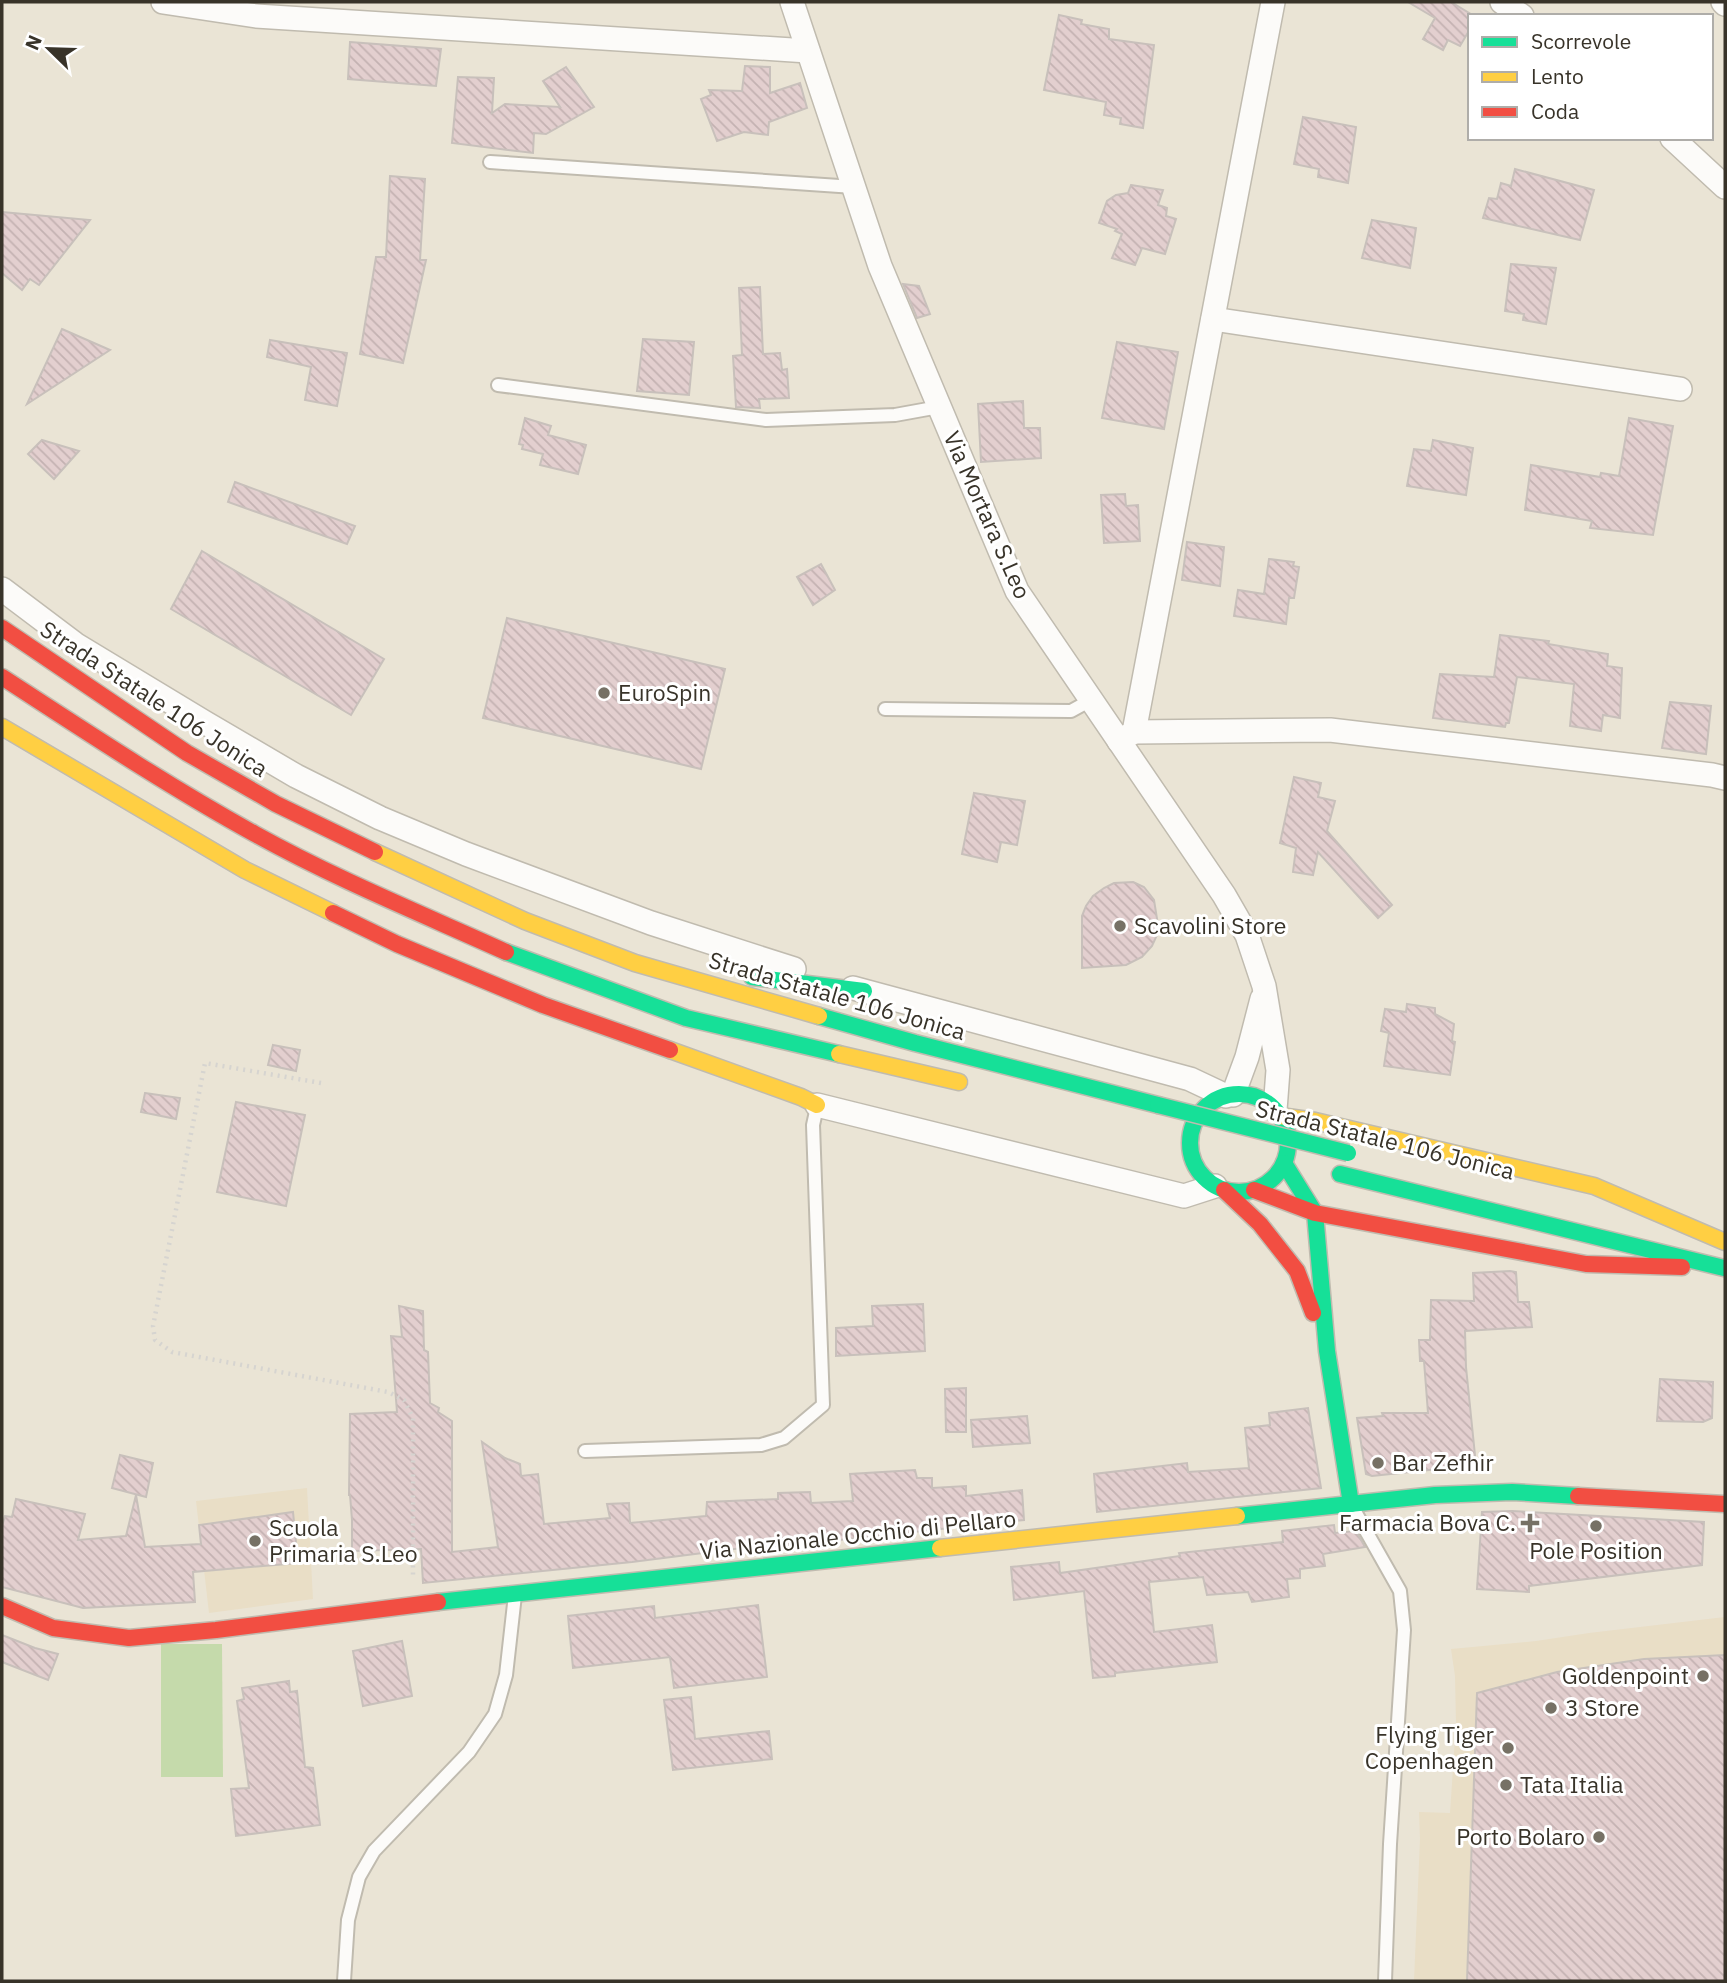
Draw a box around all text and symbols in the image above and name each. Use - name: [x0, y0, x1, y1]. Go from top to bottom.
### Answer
- north arrow: [14, 14, 84, 84]
- legend: [1468, 14, 1713, 140]
- text: Scorrevole: [1531, 27, 1631, 55]
- text: N: [20, 31, 47, 53]
- text: Lento: [1531, 62, 1584, 90]
- text: Coda: [1531, 97, 1579, 125]
- street label: Via Mortara S.Leo: [938, 426, 1038, 603]
- street label: Strada Statale 106 Jonica: [35, 613, 274, 783]
- place label: EuroSpin: [618, 677, 711, 707]
- marker: EuroSpin: [596, 685, 612, 701]
- place label: Scavolini Store: [1134, 910, 1286, 940]
- marker: Scavolini Store: [1112, 918, 1128, 934]
- street label: Strada Statale 106 Jonica: [705, 944, 969, 1046]
- street label: Strada Statale 106 Jonica: [1253, 1092, 1518, 1186]
- place label: Bar Zefhir: [1392, 1447, 1494, 1477]
- marker: Bar Zefhir: [1370, 1455, 1386, 1471]
- street label: Via Nazionale Occhio di Pellaro: [698, 1502, 1018, 1566]
- place label: Farmacia Bova C.: [1339, 1507, 1516, 1537]
- place label: Scuola Primaria S.Leo: [269, 1512, 418, 1568]
- marker: Farmacia Bova C.: [1522, 1515, 1538, 1531]
- marker: Pole Position: [1588, 1518, 1604, 1534]
- marker: Scuola Primaria S.Leo: [247, 1533, 263, 1549]
- place label: Pole Position: [1529, 1535, 1663, 1565]
- place label: Goldenpoint: [1562, 1660, 1689, 1690]
- marker: Goldenpoint: [1695, 1668, 1711, 1684]
- place label: 3 Store: [1565, 1692, 1639, 1722]
- marker: 3 Store: [1543, 1700, 1559, 1716]
- place label: Flying Tiger Copenhagen: [1365, 1719, 1495, 1775]
- marker: Flying Tiger Copenhagen: [1500, 1740, 1516, 1756]
- place label: Tata Italia: [1520, 1769, 1623, 1799]
- marker: Tata Italia: [1498, 1777, 1514, 1793]
- place label: Porto Bolaro: [1456, 1821, 1585, 1851]
- marker: Porto Bolaro: [1591, 1829, 1607, 1845]

